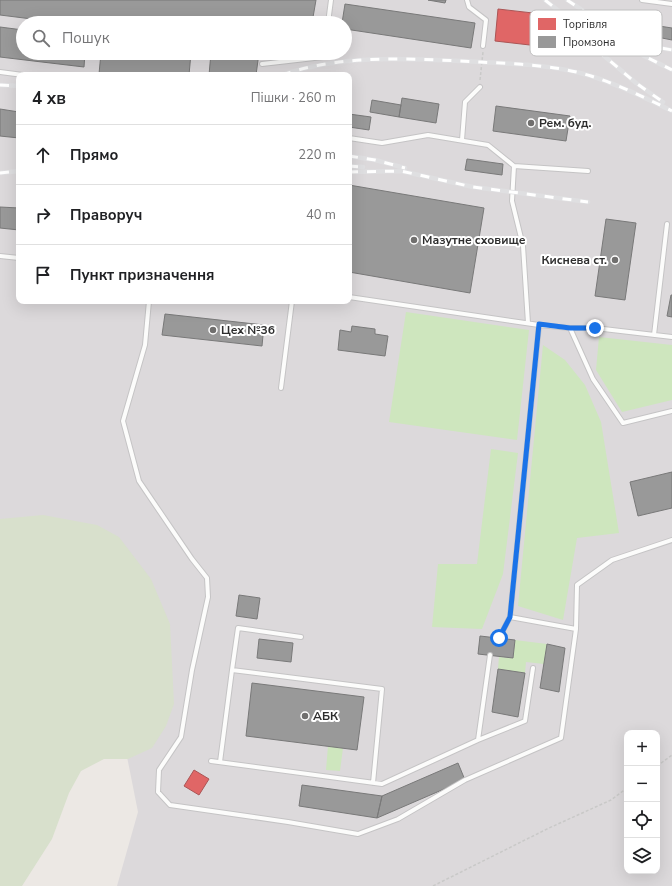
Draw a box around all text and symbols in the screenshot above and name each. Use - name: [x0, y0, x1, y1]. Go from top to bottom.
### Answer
- legend: [530, 10, 662, 56]
- search box: [16, 16, 352, 60]
- text: Торгівля: [563, 17, 607, 32]
- icon: search: [30, 27, 52, 49]
- text: Пошук: [62, 28, 110, 48]
- text: Промзона: [563, 35, 615, 50]
- text: 4 хв: [32, 87, 66, 110]
- text: Пішки · 260 m: [251, 89, 336, 107]
- place label: Рем. буд.: [539, 115, 591, 131]
- marker: Рем. буд.: [526, 118, 536, 128]
- icon: ahead: [32, 144, 54, 166]
- text: Прямо: [70, 145, 118, 165]
- text: 220 m: [298, 146, 336, 164]
- icon: right: [32, 204, 54, 226]
- text: Праворуч: [70, 205, 142, 225]
- text: 40 m: [306, 206, 336, 224]
- place label: Мазутне сховище: [422, 232, 526, 248]
- marker: Мазутне сховище: [409, 235, 419, 245]
- place label: Киснева ст.: [541, 252, 607, 268]
- marker: Киснева ст.: [610, 255, 620, 265]
- icon: arrive: [32, 264, 54, 286]
- text: Пункт призначення: [70, 265, 215, 285]
- route end: [586, 319, 604, 337]
- place label: Цех №36: [221, 322, 275, 338]
- marker: Цех №36: [208, 325, 218, 335]
- route start: [490, 629, 508, 647]
- place label: АБК: [313, 708, 339, 724]
- marker: АБК: [300, 711, 310, 721]
- map controls: [624, 730, 660, 874]
- button: +: [624, 730, 660, 766]
- button: −: [624, 766, 660, 802]
- button: locate: [624, 802, 660, 838]
- button: layers: [624, 838, 660, 874]

